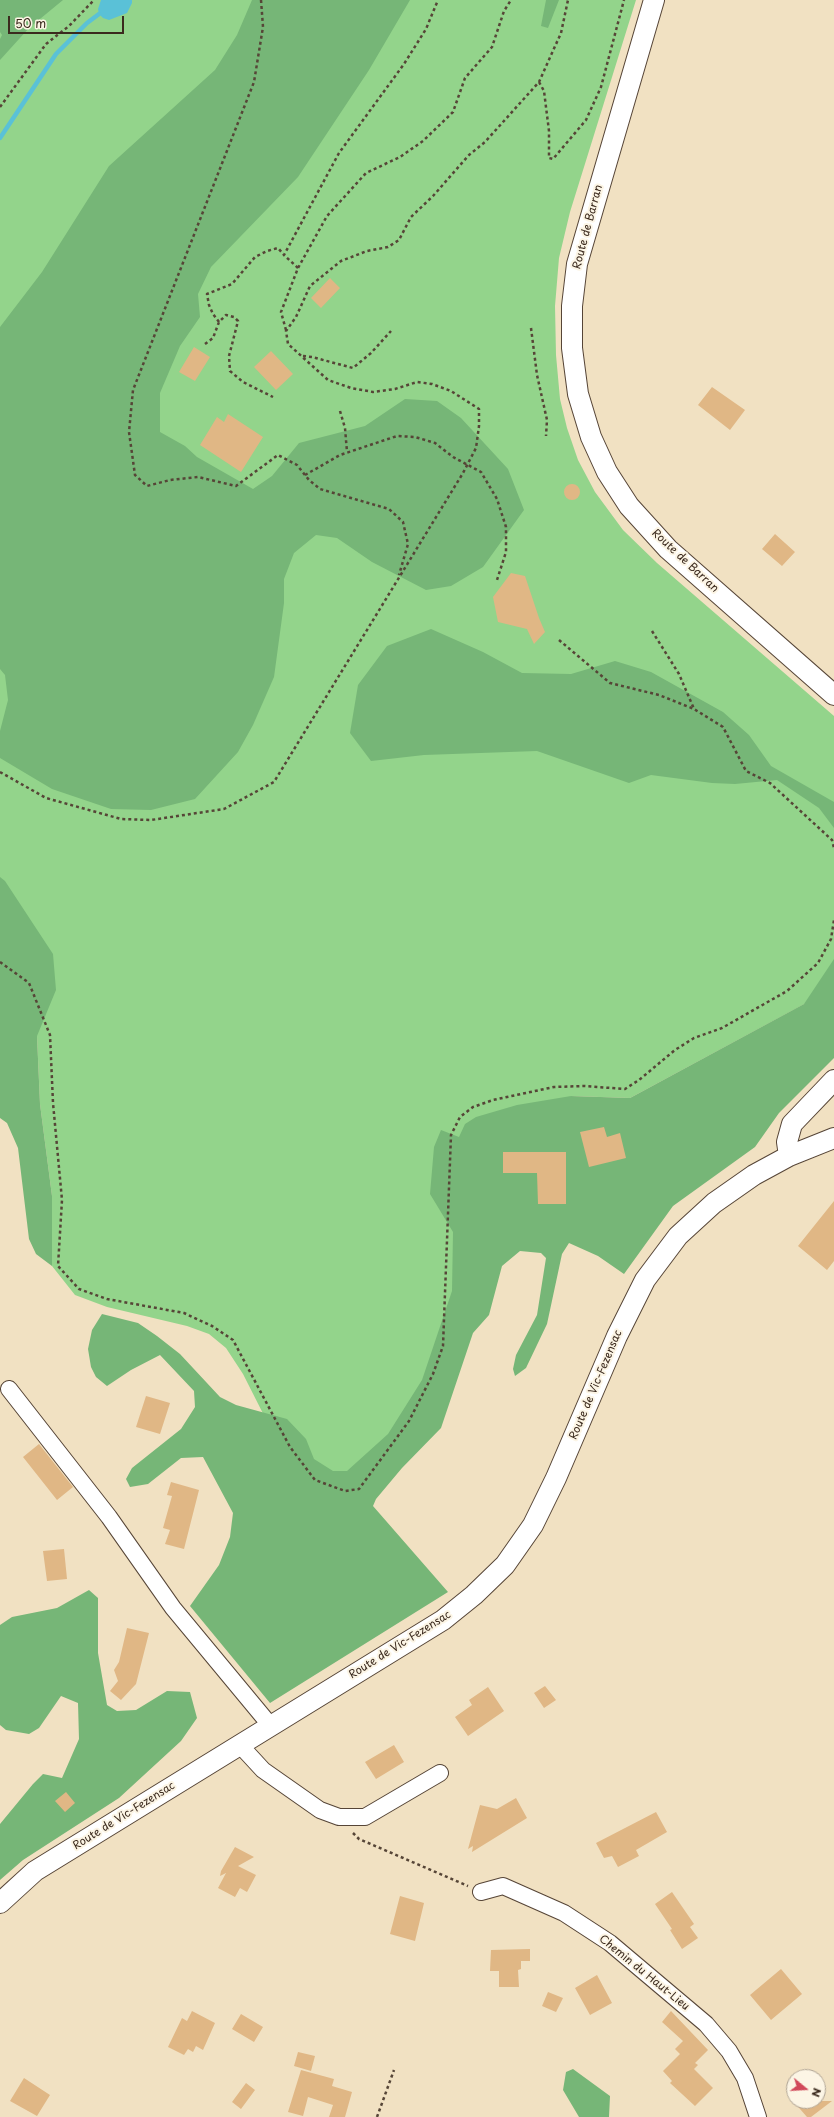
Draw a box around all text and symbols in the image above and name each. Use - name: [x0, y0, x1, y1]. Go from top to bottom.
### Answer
- scale bar: [10, 8, 126, 34]
- text: 50 m: [15, 14, 46, 32]
- street label: Route de Barran: [570, 183, 606, 271]
- street label: Route de Barran: [649, 527, 721, 595]
- street label: Route de Vic-Fezensac: [567, 1328, 625, 1442]
- street label: Route de Vic-Fezensac: [347, 1608, 453, 1682]
- street label: Route de Vic-Fezensac: [71, 1779, 177, 1853]
- street label: Chemin du Haut-Lieu: [596, 1933, 692, 2013]
- north arrow: [786, 2069, 826, 2109]
- text: N: [808, 2086, 826, 2099]

